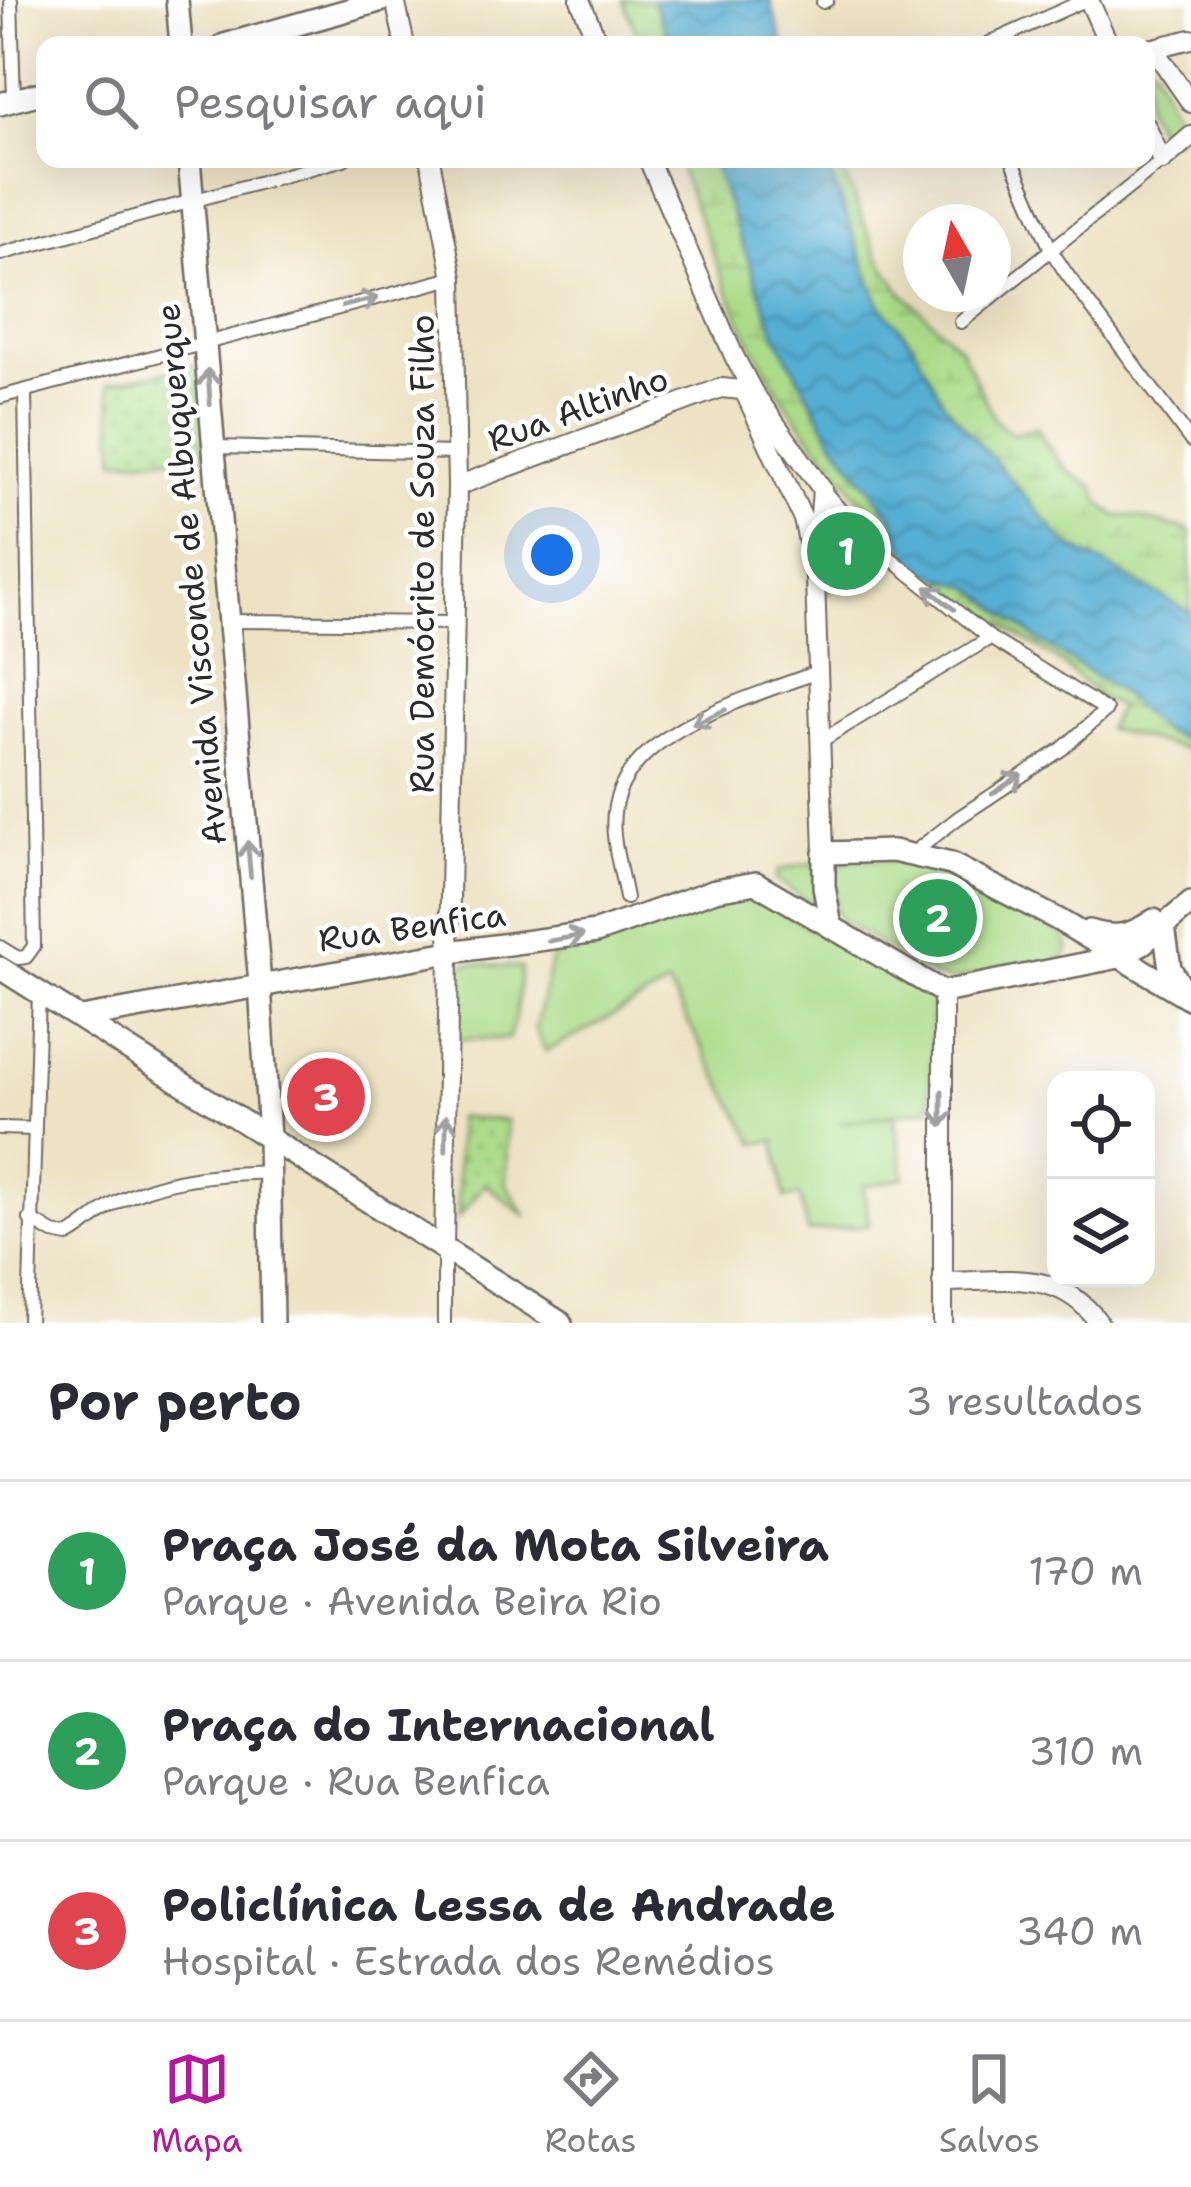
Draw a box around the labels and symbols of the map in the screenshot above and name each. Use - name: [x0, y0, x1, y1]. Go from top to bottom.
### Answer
- north arrow: [903, 204, 1011, 312]
- one-way arrow: [340, 290, 378, 312]
- street label: Avenida Visconde de Albuquerque: [145, 301, 237, 847]
- street label: Rua Demócrito de Souza Filho: [400, 315, 445, 793]
- street label: Rua Altinho: [482, 356, 674, 462]
- one-way arrow: [197, 368, 220, 407]
- pin: 1: [807, 506, 885, 596]
- your location: [522, 525, 582, 585]
- one-way arrow: [925, 585, 956, 612]
- one-way arrow: [692, 707, 728, 729]
- one-way arrow: [990, 772, 1024, 797]
- one-way arrow: [237, 840, 260, 879]
- pin: 2: [899, 873, 977, 963]
- street label: Rua Benfica: [316, 892, 508, 962]
- one-way arrow: [545, 926, 584, 948]
- pin: 3: [287, 1052, 365, 1142]
- one-way arrow: [931, 1089, 953, 1128]
- one-way arrow: [435, 1114, 458, 1153]

